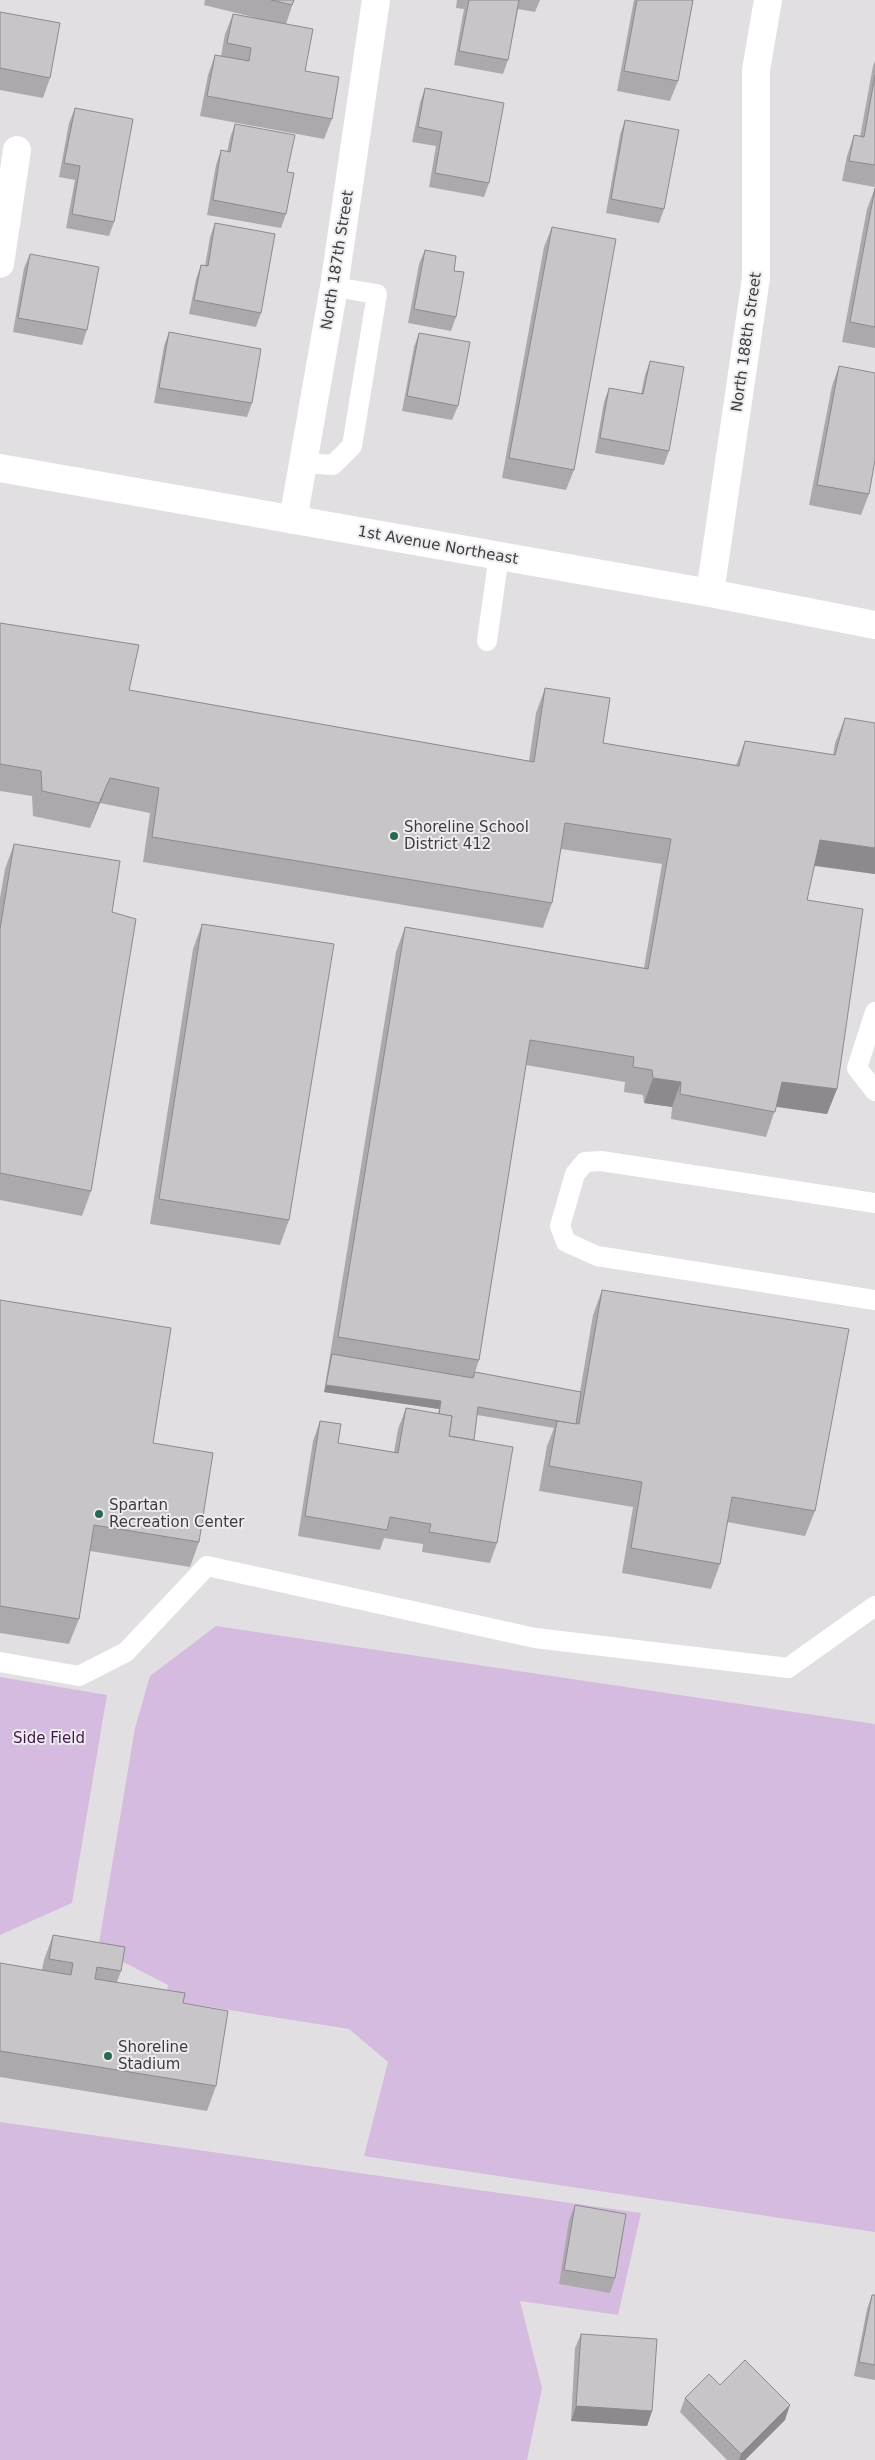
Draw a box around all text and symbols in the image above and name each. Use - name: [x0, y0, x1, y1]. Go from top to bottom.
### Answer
- street label: North 187th Street: [317, 189, 357, 331]
- street label: North 188th Street: [727, 271, 765, 413]
- street label: 1st Avenue Northeast: [356, 522, 520, 568]
- place label: Shoreline School District 412: [404, 818, 529, 853]
- marker: Shoreline School District 412: [388, 830, 400, 842]
- place label: Spartan Recreation Center: [109, 1496, 245, 1531]
- marker: Spartan Recreation Center: [93, 1508, 105, 1520]
- park label: Side Field: [13, 1729, 85, 1747]
- place label: Shoreline Stadium: [118, 2038, 188, 2073]
- marker: Shoreline Stadium: [102, 2050, 114, 2062]

